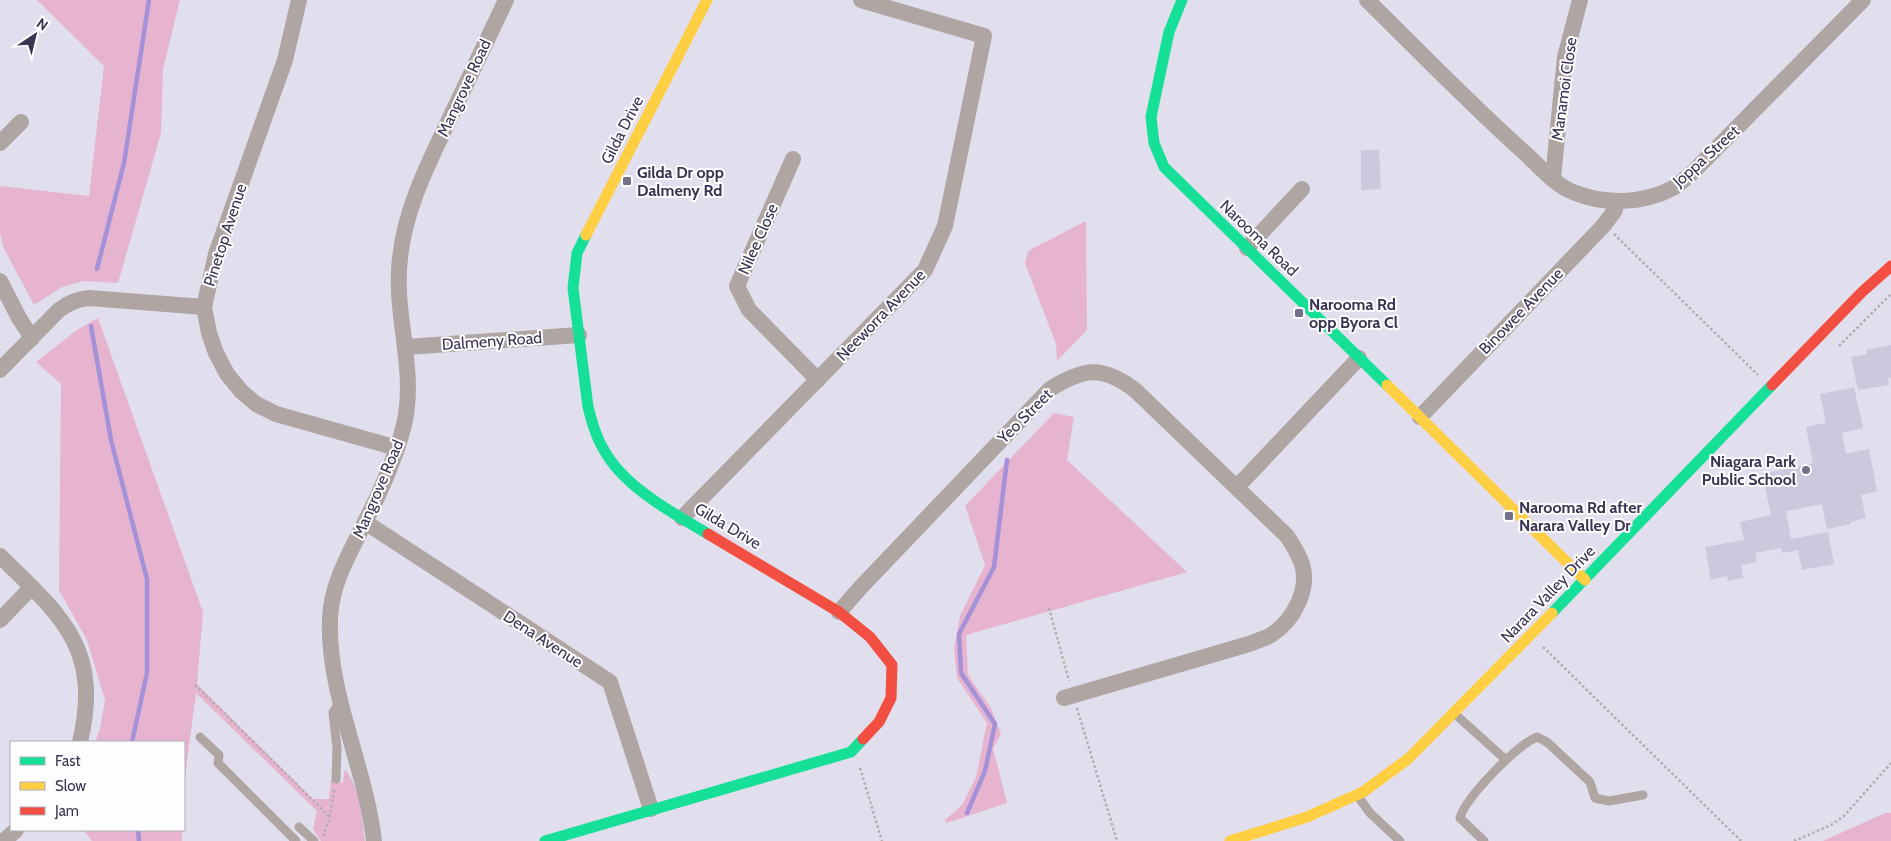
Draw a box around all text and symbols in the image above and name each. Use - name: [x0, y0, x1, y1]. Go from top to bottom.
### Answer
- north arrow: [10, 10, 60, 60]
- text: N: [33, 14, 52, 35]
- street label: Mangrove Road: [433, 36, 495, 140]
- street label: Manamoi Close: [1547, 36, 1581, 142]
- street label: Gilda Drive: [597, 93, 647, 167]
- street label: Joppa Street: [1668, 121, 1744, 191]
- place label: Gilda Dr opp Dalmeny Rd: [637, 163, 724, 200]
- marker: Gilda Dr opp Dalmeny Rd: [621, 175, 633, 187]
- street label: Pinetop Avenue: [199, 181, 251, 289]
- street label: Narooma Road: [1216, 196, 1302, 280]
- street label: Nilee Close: [734, 201, 782, 277]
- street label: Binowee Avenue: [1475, 264, 1567, 358]
- street label: Neeworra Avenue: [833, 265, 929, 365]
- place label: Narooma Rd opp Byora Cl: [1309, 295, 1398, 332]
- marker: Narooma Rd opp Byora Cl: [1293, 307, 1305, 319]
- street label: Dalmeny Road: [441, 328, 543, 354]
- street label: Yeo Street: [993, 384, 1057, 448]
- street label: Mangrove Road: [349, 437, 407, 541]
- place label: Niagara Park Public School: [1702, 452, 1796, 489]
- marker: Niagara Park Public School: [1800, 464, 1812, 476]
- place label: Narooma Rd after Narara Valley Dr: [1519, 498, 1642, 535]
- street label: Gilda Drive: [691, 499, 765, 553]
- marker: Narooma Rd after Narara Valley Dr: [1503, 510, 1515, 522]
- street label: Narara Valley Drive: [1497, 542, 1599, 646]
- street label: Dena Avenue: [500, 606, 586, 672]
- legend: [10, 741, 185, 831]
- text: Fast: [55, 752, 80, 770]
- text: Slow: [55, 777, 86, 795]
- text: Jam: [54, 802, 79, 820]

